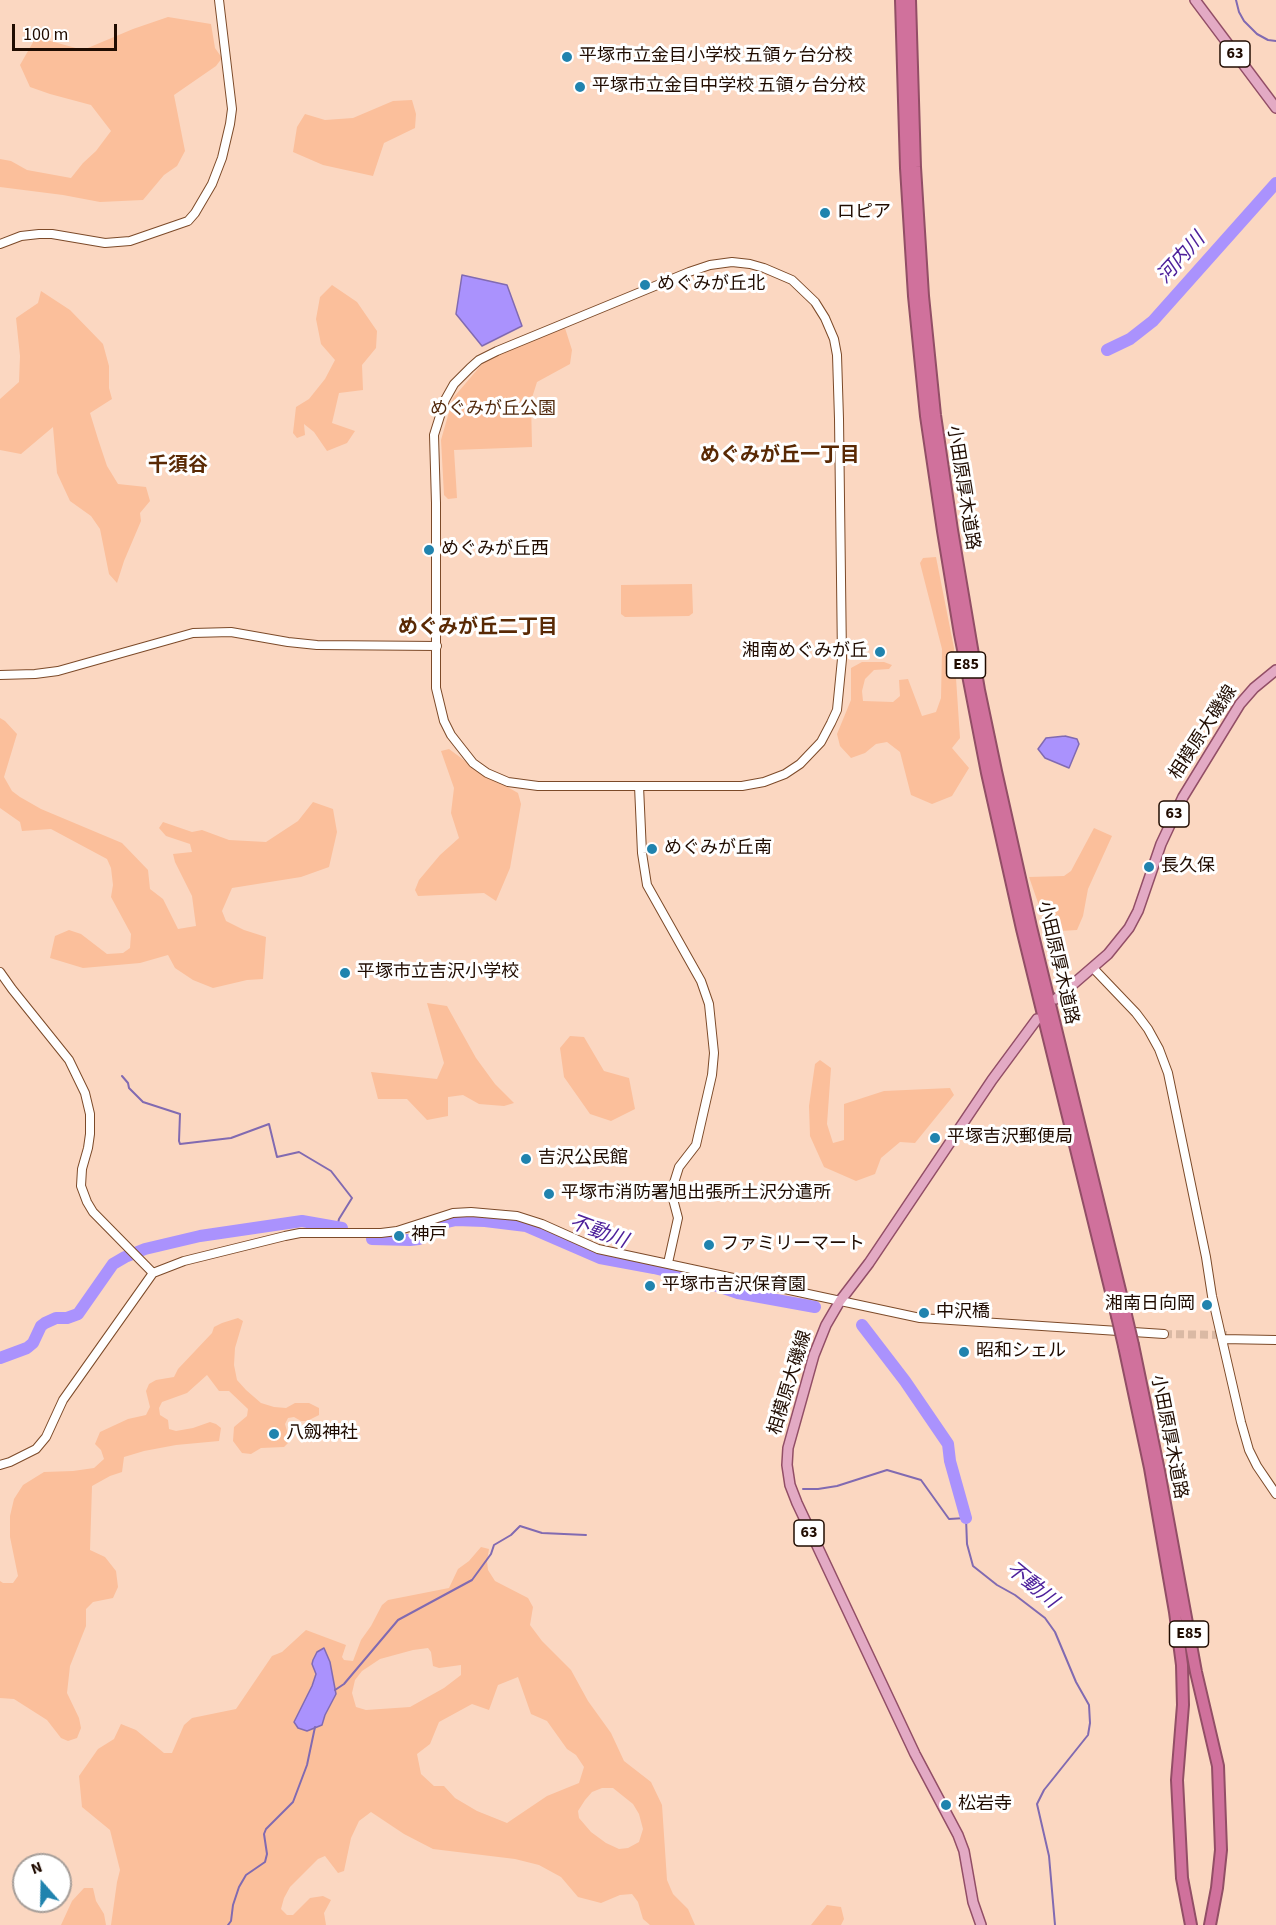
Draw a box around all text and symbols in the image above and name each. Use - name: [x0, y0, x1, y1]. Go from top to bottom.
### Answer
- scale bar: [15, 12, 120, 50]
- text: 100 m: [23, 22, 68, 47]
- road number: 63: [1220, 41, 1250, 67]
- place label: 平塚市立金目小学校 五領ヶ台分校: [579, 46, 853, 68]
- marker: 平塚市立金目小学校 五領ヶ台分校: [560, 50, 574, 64]
- place label: 平塚市立金目中学校 五領ヶ台分校: [592, 76, 866, 98]
- marker: 平塚市立金目中学校 五領ヶ台分校: [573, 80, 587, 94]
- place label: ロピア: [837, 202, 891, 224]
- marker: ロピア: [818, 206, 832, 220]
- water label: 河内川: [1153, 229, 1211, 289]
- place label: めぐみが丘北: [657, 274, 765, 296]
- marker: めぐみが丘北: [638, 278, 652, 292]
- park label: めぐみが丘公園: [430, 399, 556, 421]
- street label: 小田原厚木道路: [941, 424, 983, 552]
- district label: めぐみが丘一丁目: [700, 445, 860, 469]
- district label: 千須谷: [148, 455, 208, 479]
- place label: めぐみが丘西: [441, 539, 549, 561]
- marker: めぐみが丘西: [422, 543, 436, 557]
- district label: めぐみが丘二丁目: [398, 617, 558, 641]
- place label: 湘南めぐみが丘: [742, 641, 868, 663]
- marker: 湘南めぐみが丘: [873, 645, 887, 659]
- road number: E85: [946, 652, 986, 678]
- street label: 相模原大磯線: [1166, 682, 1242, 784]
- road number: 63: [1159, 801, 1189, 827]
- place label: めぐみが丘南: [664, 838, 772, 860]
- marker: めぐみが丘南: [645, 842, 659, 856]
- place label: 長久保: [1161, 856, 1215, 878]
- marker: 長久保: [1142, 860, 1156, 874]
- street label: 小田原厚木道路: [1032, 899, 1082, 1027]
- place label: 平塚市立吉沢小学校: [357, 962, 519, 984]
- marker: 平塚市立吉沢小学校: [338, 966, 352, 980]
- place label: 平塚吉沢郵便局: [947, 1127, 1073, 1149]
- marker: 平塚吉沢郵便局: [928, 1131, 942, 1145]
- place label: 吉沢公民館: [538, 1148, 628, 1170]
- marker: 吉沢公民館: [519, 1152, 533, 1166]
- place label: 平塚市消防署旭出張所土沢分遣所: [561, 1183, 831, 1205]
- marker: 平塚市消防署旭出張所土沢分遣所: [542, 1187, 556, 1201]
- water label: 不動川: [566, 1211, 630, 1255]
- place label: 神戸: [411, 1225, 447, 1247]
- marker: 神戸: [392, 1229, 406, 1243]
- place label: ファミリーマート: [721, 1234, 865, 1256]
- marker: ファミリーマート: [702, 1238, 716, 1252]
- place label: 平塚市吉沢保育園: [662, 1275, 806, 1297]
- marker: 平塚市吉沢保育園: [643, 1279, 657, 1293]
- place label: 湘南日向岡: [1105, 1294, 1195, 1316]
- marker: 湘南日向岡: [1200, 1298, 1214, 1312]
- place label: 中沢橋: [936, 1302, 990, 1324]
- marker: 中沢橋: [917, 1306, 931, 1320]
- street label: 相模原大磯線: [765, 1328, 817, 1438]
- place label: 昭和シェル: [976, 1341, 1066, 1363]
- marker: 昭和シェル: [957, 1345, 971, 1359]
- street label: 小田原厚木道路: [1145, 1373, 1191, 1501]
- place label: 八劔神社: [286, 1423, 358, 1445]
- marker: 八劔神社: [267, 1427, 281, 1441]
- road number: 63: [794, 1520, 824, 1546]
- water label: 不動川: [1000, 1558, 1062, 1614]
- road number: E85: [1170, 1621, 1208, 1647]
- place label: 松岩寺: [958, 1794, 1012, 1816]
- marker: 松岩寺: [939, 1798, 953, 1812]
- north arrow: [12, 1853, 72, 1913]
- text: N: [28, 1856, 45, 1880]

